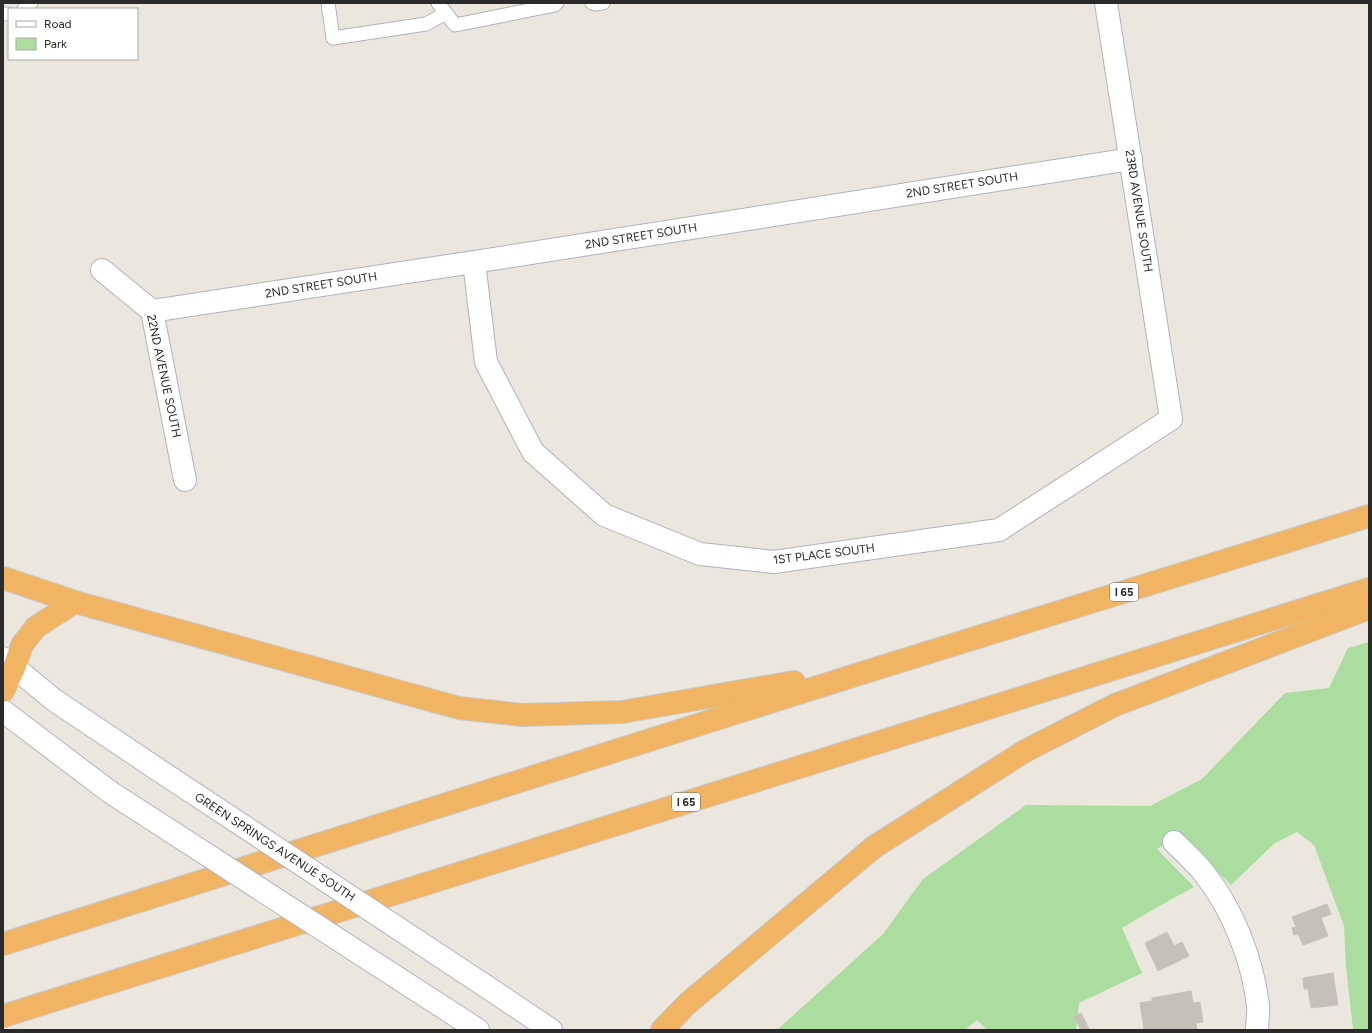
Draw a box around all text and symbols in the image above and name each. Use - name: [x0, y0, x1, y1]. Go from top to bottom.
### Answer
- legend: [8, 8, 138, 60]
- text: Road: [44, 17, 72, 31]
- text: Park: [44, 37, 67, 51]
- street label: 23RD AVENUE SOUTH: [1122, 149, 1156, 273]
- street label: 2ND STREET SOUTH: [905, 169, 1019, 201]
- street label: 2ND STREET SOUTH: [584, 220, 698, 252]
- street label: 2ND STREET SOUTH: [264, 269, 378, 301]
- street label: 22ND AVENUE SOUTH: [144, 313, 184, 439]
- street label: 1ST PLACE SOUTH: [772, 541, 876, 567]
- road number: I 65: [1110, 583, 1138, 601]
- street label: GREEN SPRINGS AVENUE SOUTH: [192, 790, 358, 904]
- road number: I 65: [672, 793, 700, 811]

